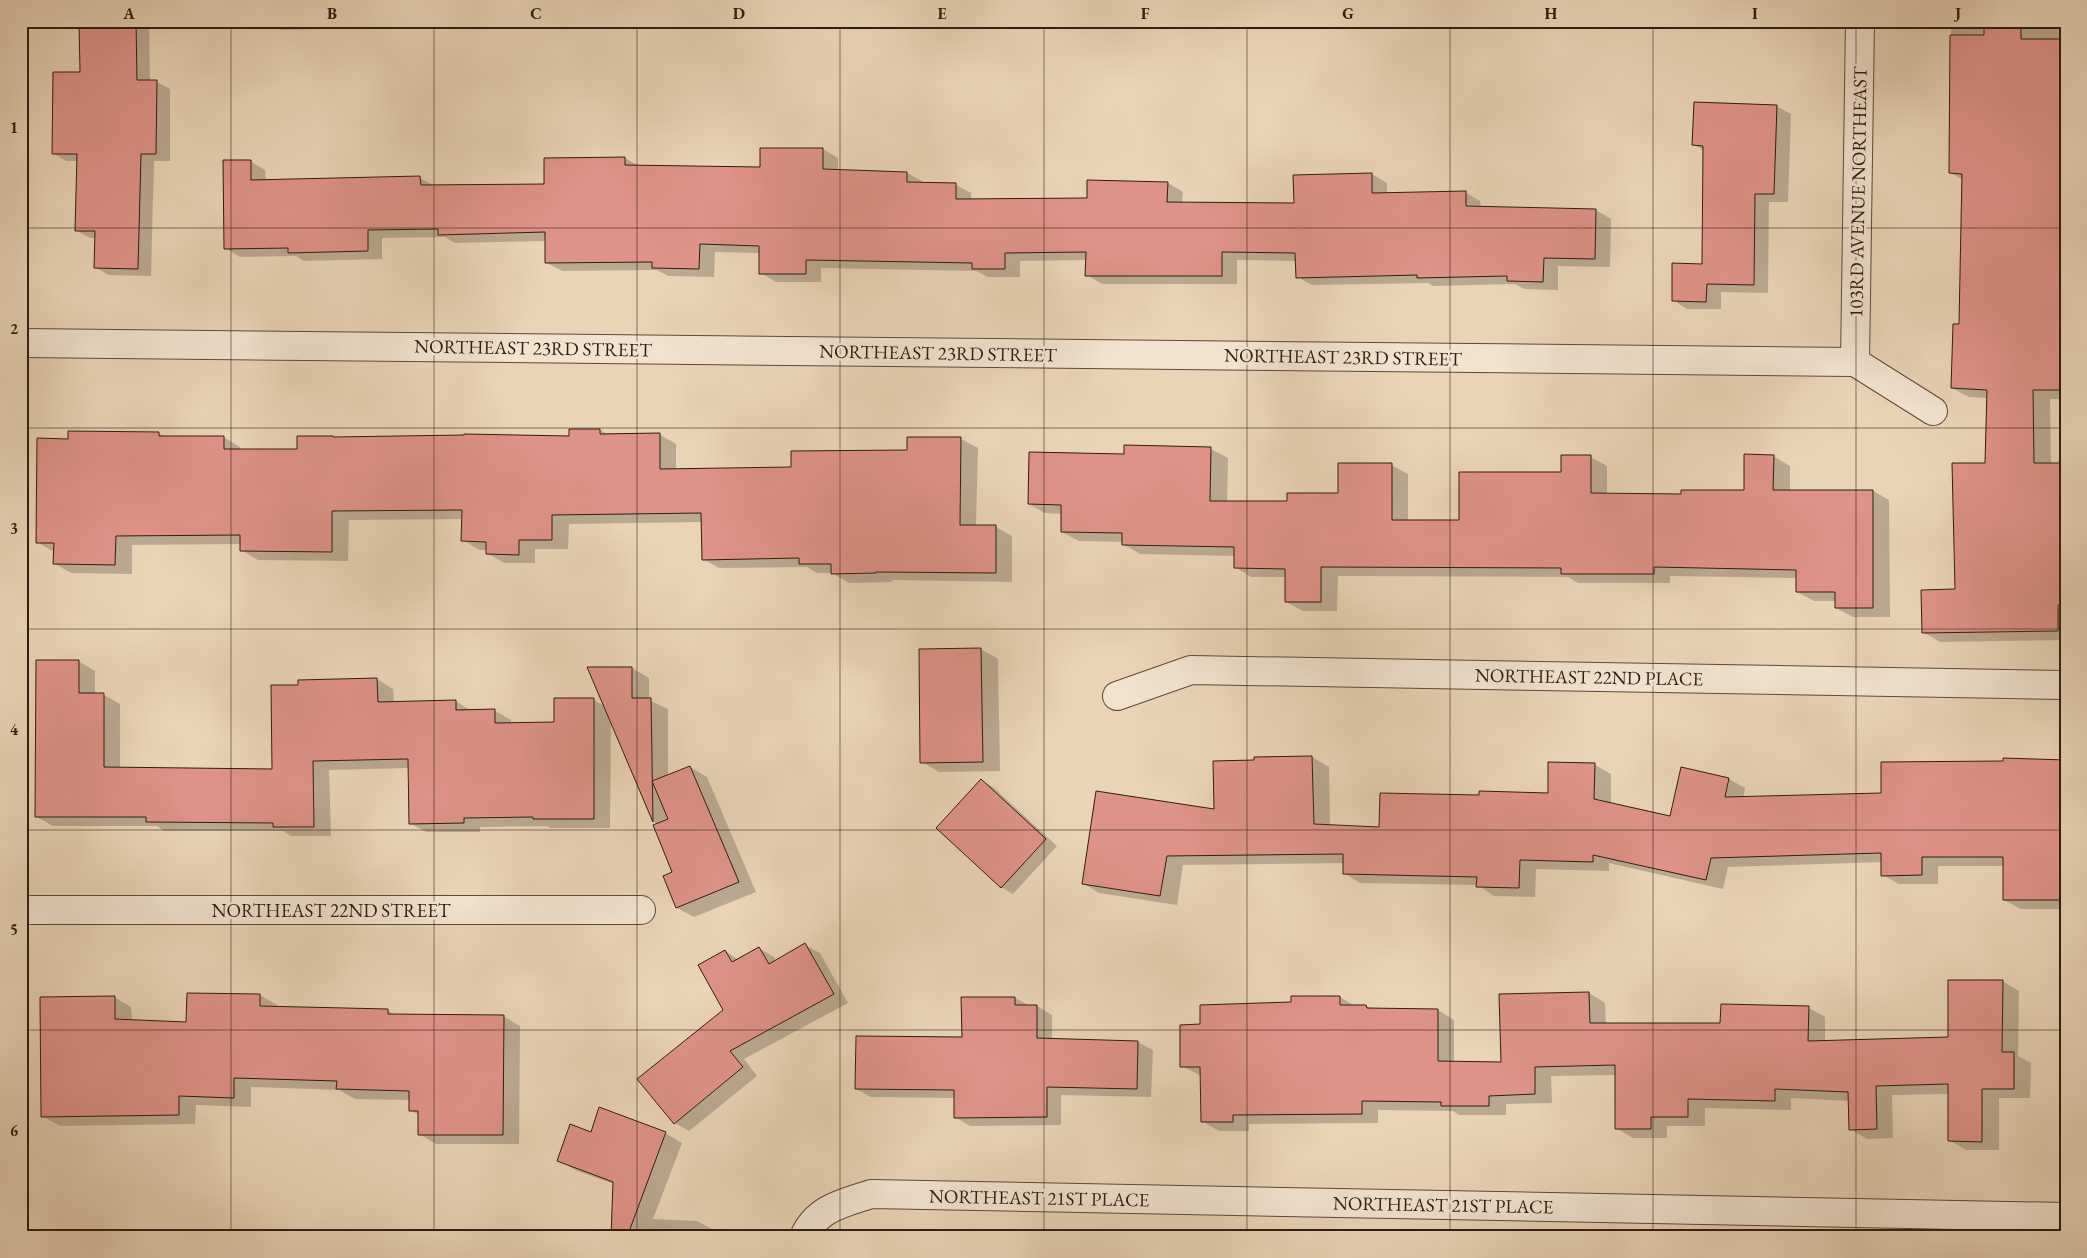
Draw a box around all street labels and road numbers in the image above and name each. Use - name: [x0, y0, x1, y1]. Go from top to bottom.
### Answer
- street label: 103RD AVENUE NORTHEAST: [1843, 66, 1873, 318]
- street label: NORTHEAST 23RD STREET: [414, 333, 652, 363]
- street label: NORTHEAST 23RD STREET: [819, 338, 1057, 368]
- street label: NORTHEAST 23RD STREET: [1224, 342, 1462, 372]
- street label: NORTHEAST 22ND PLACE: [1475, 663, 1704, 691]
- street label: NORTHEAST 22ND STREET: [211, 898, 451, 923]
- street label: NORTHEAST 21ST PLACE: [929, 1184, 1150, 1212]
- street label: NORTHEAST 21ST PLACE: [1333, 1191, 1554, 1219]

